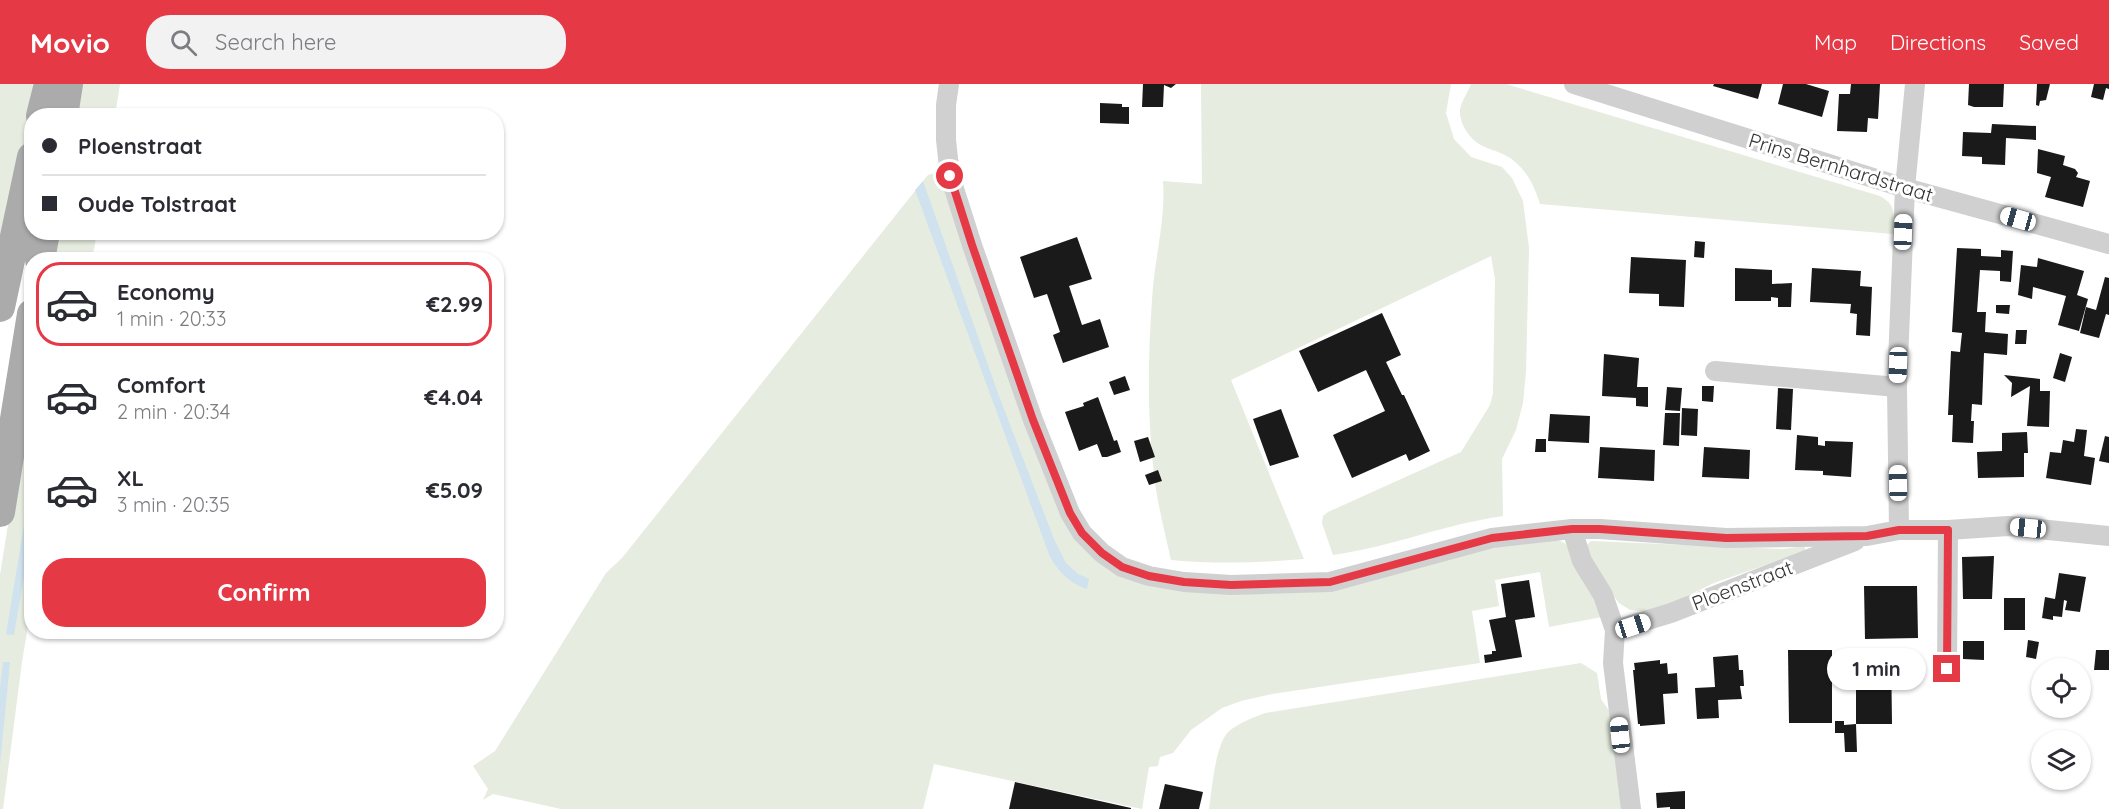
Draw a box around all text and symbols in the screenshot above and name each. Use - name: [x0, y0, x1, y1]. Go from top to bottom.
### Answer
- search box: [146, 15, 566, 69]
- text: Movio: [30, 25, 110, 60]
- icon: search: [167, 26, 200, 59]
- text: Search here: [215, 28, 337, 56]
- text: Map: [1814, 29, 1857, 55]
- text: Directions: [1890, 29, 1986, 55]
- text: Saved: [2019, 29, 2079, 55]
- street label: Prins Bernhardstraat: [1746, 127, 1936, 207]
- text: Ploenstraat: [78, 132, 203, 160]
- route start: [936, 162, 963, 189]
- text: Oude Tolstraat: [78, 190, 237, 218]
- car: [1998, 205, 2038, 233]
- car: [1893, 214, 1913, 250]
- icon: car: [45, 277, 99, 331]
- text: Economy: [117, 278, 215, 306]
- text: €2.99: [426, 290, 483, 318]
- text: 1 min · 20:33: [117, 306, 226, 331]
- car: [1888, 347, 1908, 383]
- icon: car: [45, 370, 99, 424]
- text: Comfort: [117, 371, 206, 399]
- text: €4.04: [424, 383, 483, 411]
- text: 2 min · 20:34: [117, 399, 230, 424]
- icon: car: [45, 463, 99, 517]
- text: XL: [117, 464, 144, 492]
- car: [1889, 465, 1907, 501]
- text: €5.09: [426, 476, 483, 504]
- text: 3 min · 20:35: [117, 492, 230, 517]
- car: [2009, 517, 2047, 539]
- street label: Ploenstraat: [1688, 554, 1796, 616]
- button: Confirm: [42, 558, 486, 627]
- car: [1613, 612, 1653, 640]
- callout: 1 min: [1827, 648, 1926, 690]
- route end: [1933, 655, 1960, 682]
- text: 1 min: [1852, 656, 1901, 681]
- map controls: [2031, 658, 2091, 790]
- button: locate: [2031, 658, 2091, 718]
- car: [1609, 716, 1631, 754]
- button: layers: [2031, 730, 2091, 790]

